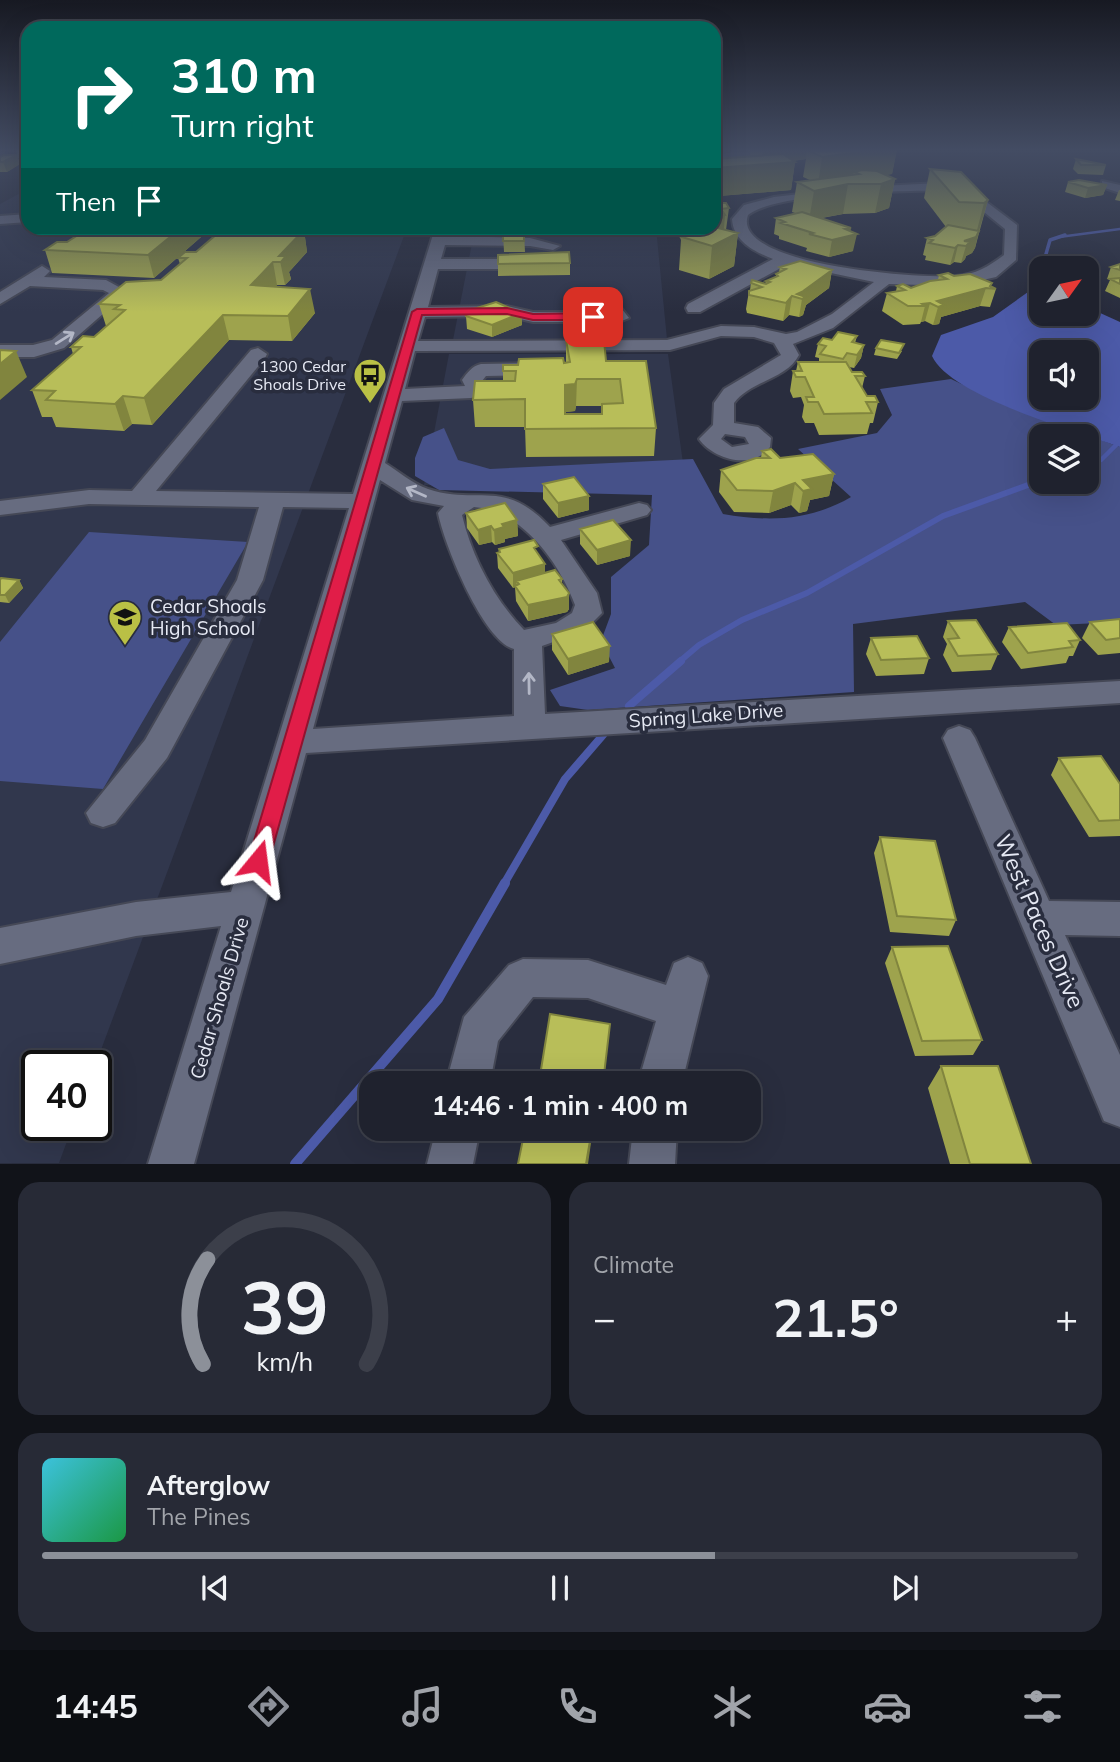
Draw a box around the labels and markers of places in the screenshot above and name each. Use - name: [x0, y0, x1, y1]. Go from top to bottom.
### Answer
- pin: [563, 287, 623, 347]
- place label: 1300 Cedar Shoals Drive: [253, 356, 346, 394]
- bus stop icon: 1300 Cedar Shoals Drive: [351, 356, 389, 405]
- place label: Cedar Shoals High School: [150, 594, 267, 640]
- school or university icon: Cedar Shoals High School: [106, 598, 144, 647]

